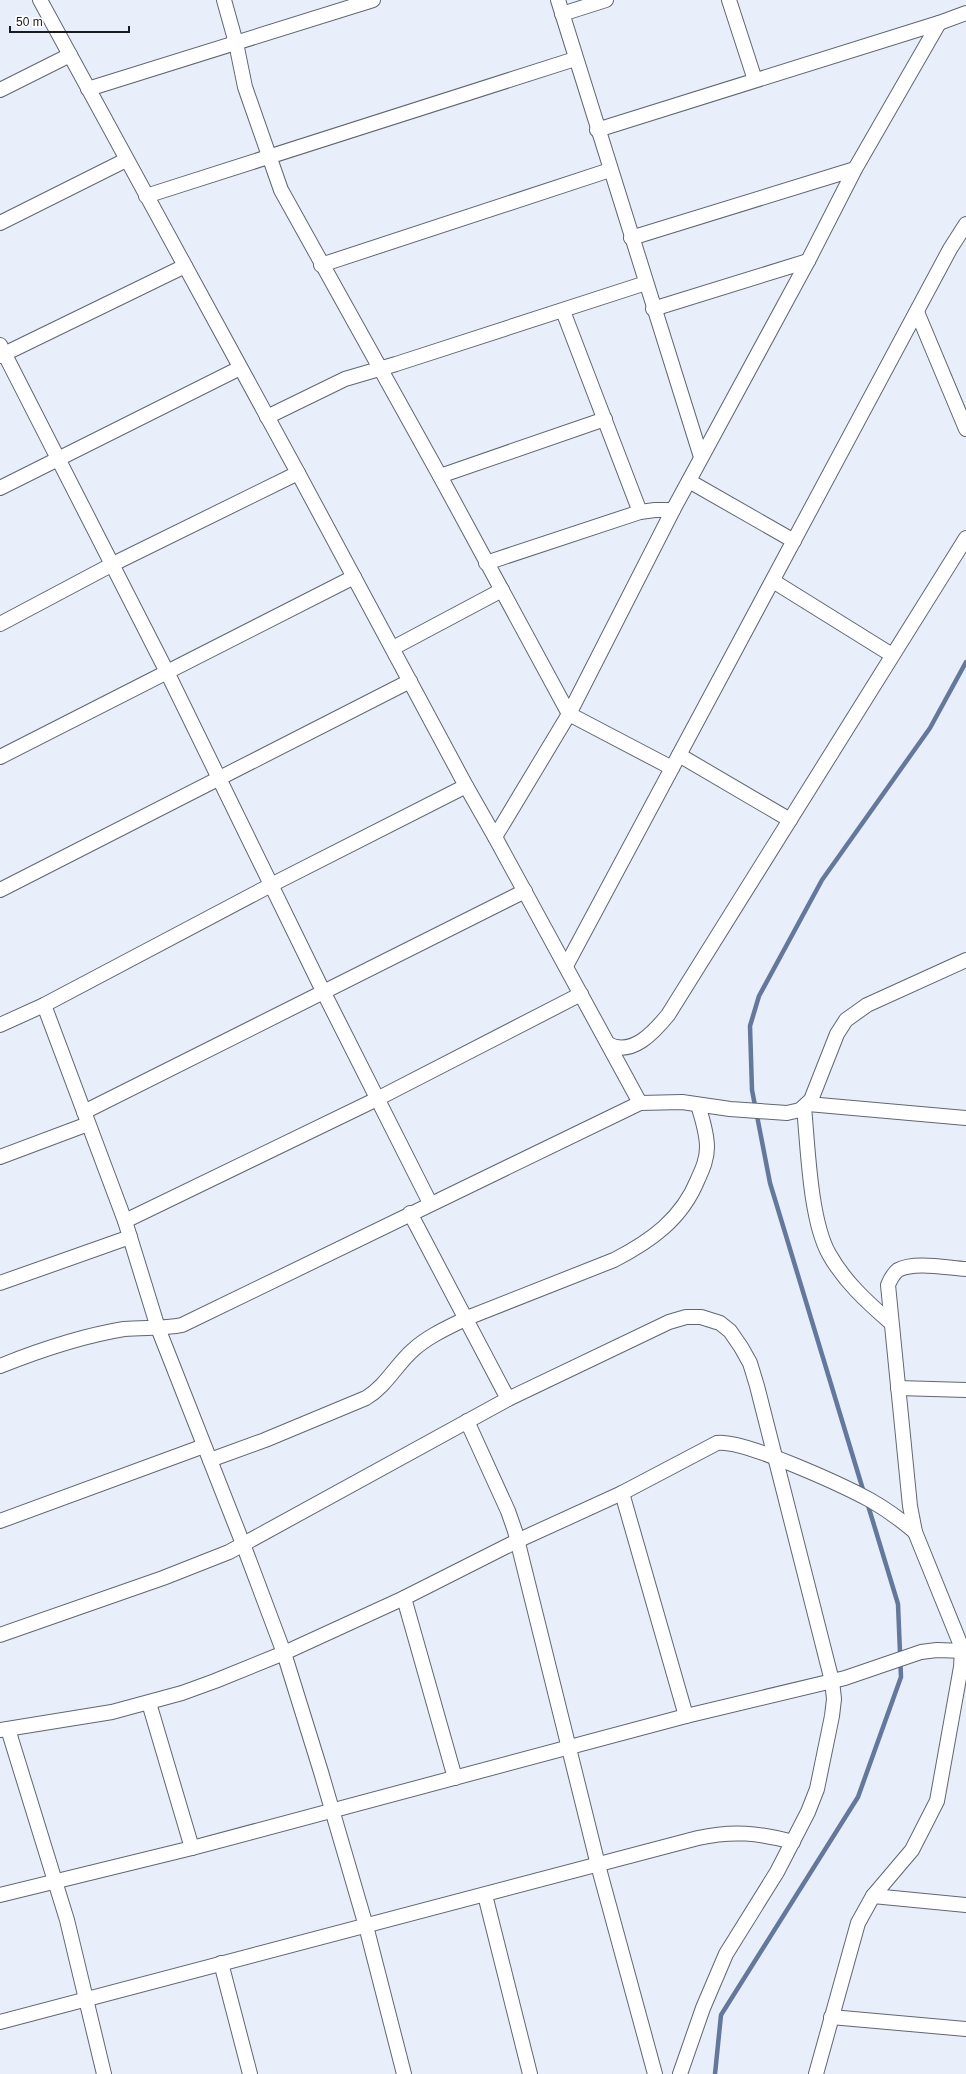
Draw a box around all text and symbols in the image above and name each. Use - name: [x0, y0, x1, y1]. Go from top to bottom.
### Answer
- scale bar: [10, 8, 129, 34]
- text: 50 m: [16, 15, 43, 29]

